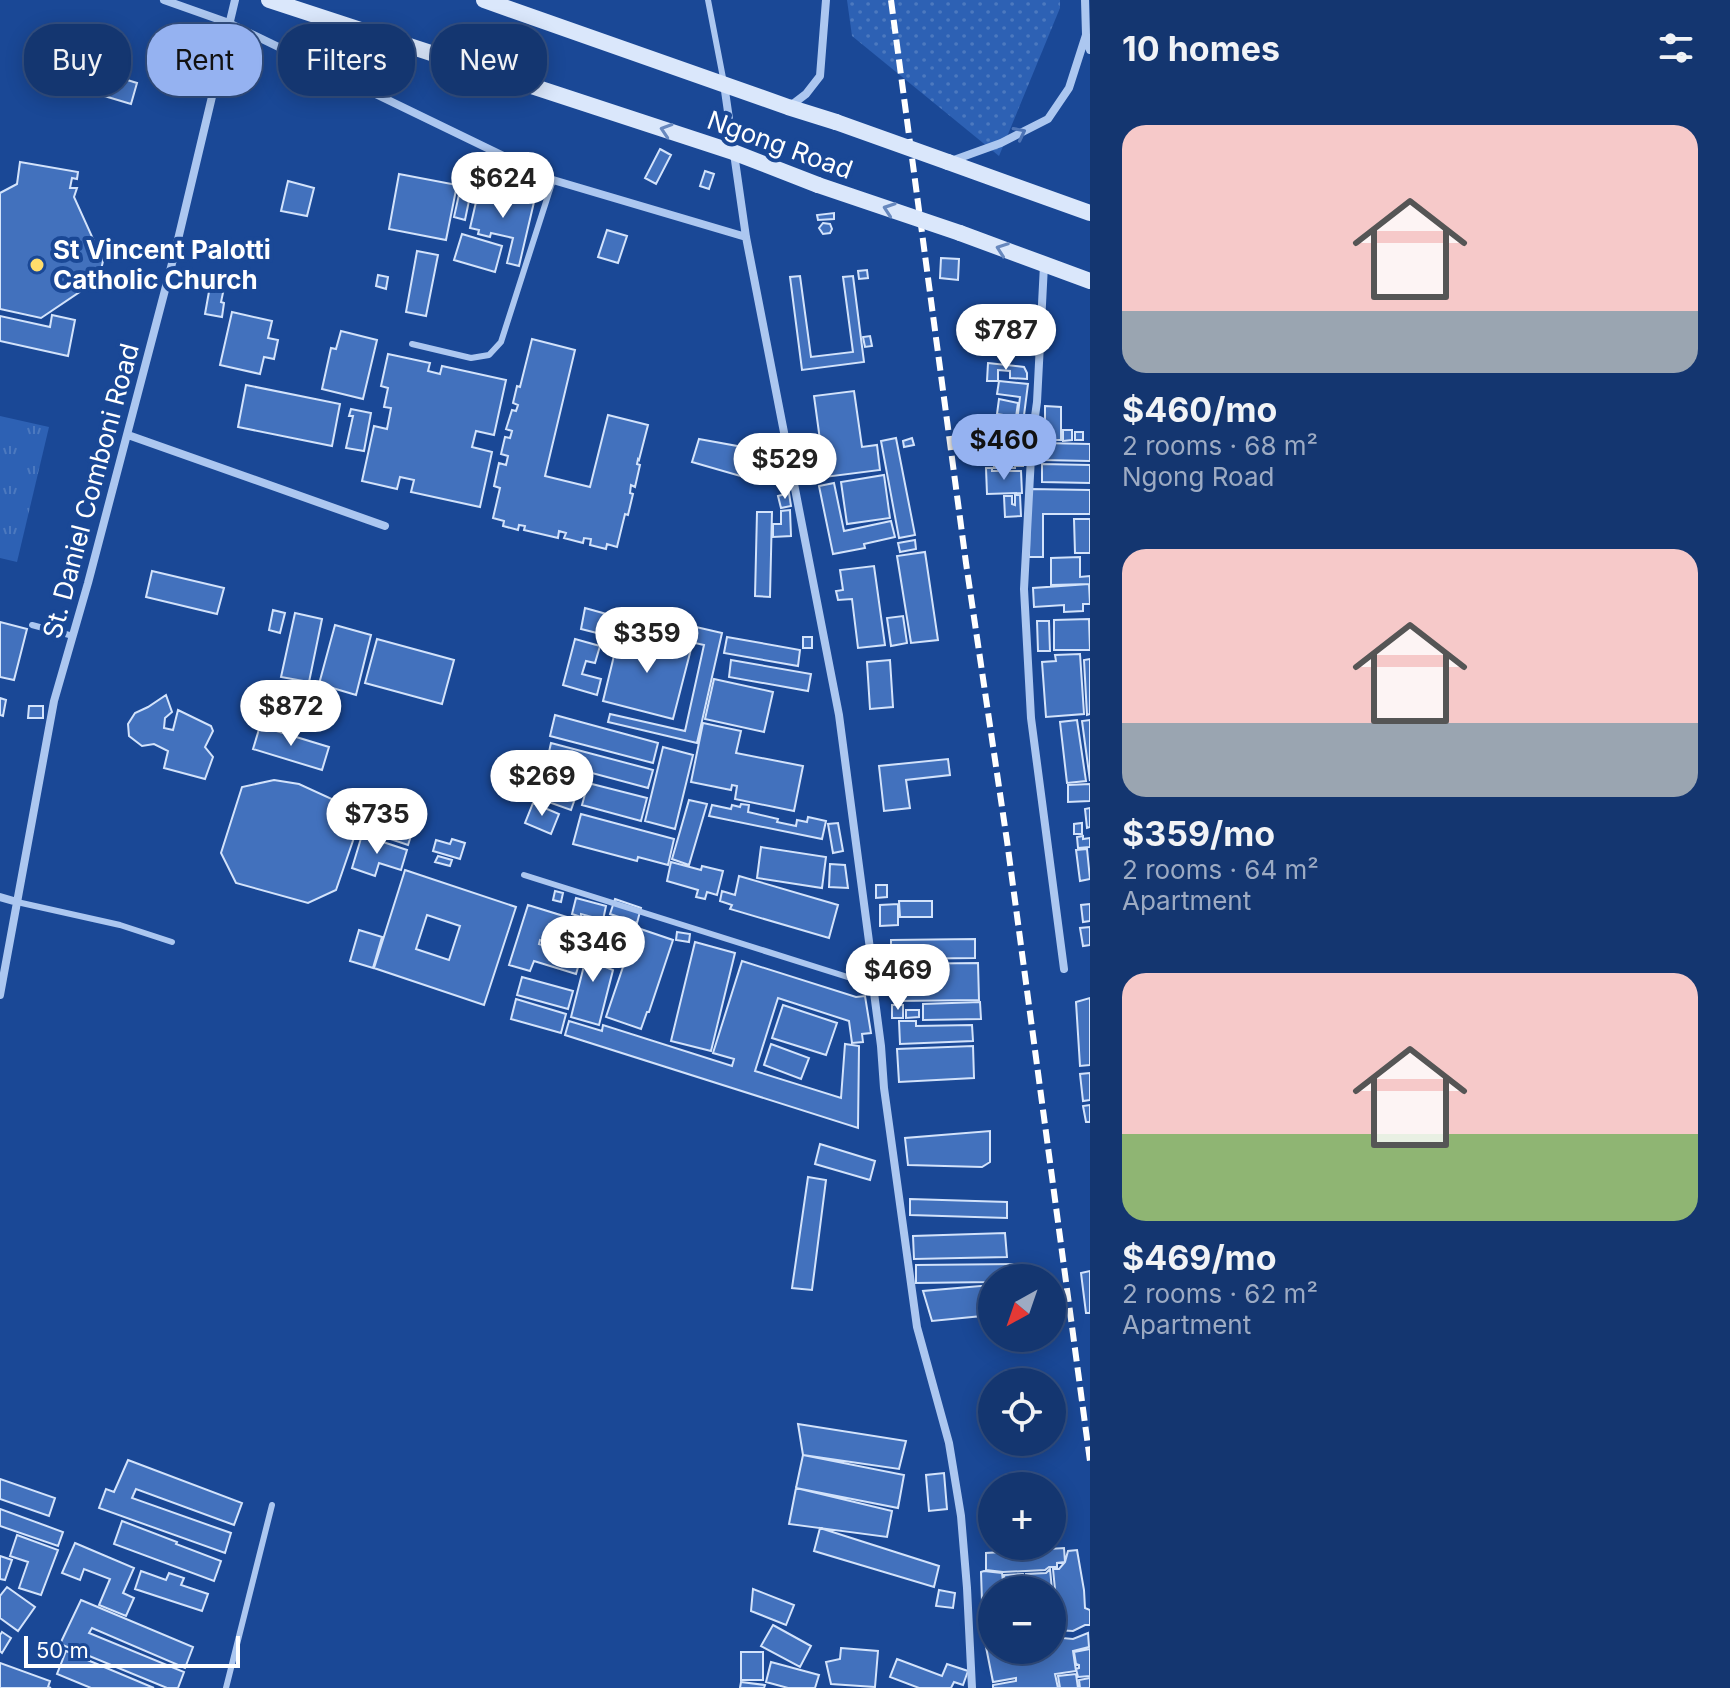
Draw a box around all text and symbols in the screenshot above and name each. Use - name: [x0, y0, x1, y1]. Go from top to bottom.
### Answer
- chip: Buy: [24, 24, 131, 96]
- chip: Rent: [147, 24, 262, 96]
- chip: Filters: [278, 24, 415, 96]
- chip: New: [431, 24, 547, 96]
- icon: filters: [1654, 26, 1698, 70]
- text: 10 homes: [1122, 28, 1280, 69]
- street label: Ngong Road: [703, 104, 857, 185]
- one-way arrow: [660, 123, 674, 139]
- one-way arrow: [1012, 127, 1027, 143]
- pin: $624: [456, 152, 550, 220]
- text: $624: [469, 162, 537, 193]
- icon: home: [1338, 177, 1482, 321]
- one-way arrow: [883, 203, 897, 219]
- place label: St Vincent Palotti Catholic Church: [53, 234, 271, 295]
- one-way arrow: [996, 242, 1010, 259]
- marker: St Vincent Palotti Catholic Church: [28, 256, 46, 274]
- pin: $787: [959, 304, 1053, 372]
- text: $787: [974, 314, 1038, 345]
- street label: St. Daniel Comboni Road: [36, 340, 145, 642]
- text: $460/mo: [1122, 389, 1277, 430]
- pin: $460: [957, 414, 1051, 482]
- text: $460: [969, 424, 1039, 455]
- text: 2 rooms · 68 m²: [1122, 430, 1318, 461]
- pin: $529: [738, 433, 832, 501]
- text: $529: [752, 443, 818, 474]
- text: Ngong Road: [1122, 461, 1274, 492]
- icon: home: [1338, 601, 1482, 745]
- pin: $359: [600, 607, 694, 675]
- text: $359: [613, 617, 681, 648]
- pin: $872: [244, 680, 338, 748]
- text: $872: [258, 690, 324, 721]
- pin: $269: [495, 750, 589, 818]
- text: $269: [508, 760, 576, 791]
- pin: $735: [330, 788, 424, 856]
- text: $735: [344, 798, 410, 829]
- text: $359/mo: [1122, 813, 1275, 854]
- text: 2 rooms · 64 m²: [1122, 854, 1319, 885]
- text: Apartment: [1122, 885, 1251, 916]
- pin: $346: [546, 916, 640, 984]
- text: $346: [559, 926, 627, 957]
- pin: $469: [851, 944, 945, 1012]
- text: $469: [864, 954, 932, 985]
- icon: home: [1338, 1025, 1482, 1169]
- text: $469/mo: [1122, 1237, 1277, 1278]
- north arrow: [978, 1264, 1066, 1352]
- map controls: [978, 1264, 1066, 1664]
- text: 2 rooms · 62 m²: [1122, 1278, 1318, 1309]
- text: Apartment: [1122, 1309, 1251, 1340]
- button: locate: [978, 1368, 1066, 1456]
- button: +: [978, 1472, 1066, 1560]
- button: −: [978, 1576, 1066, 1664]
- scale bar: [24, 1632, 240, 1668]
- text: 50 m: [36, 1637, 89, 1663]

